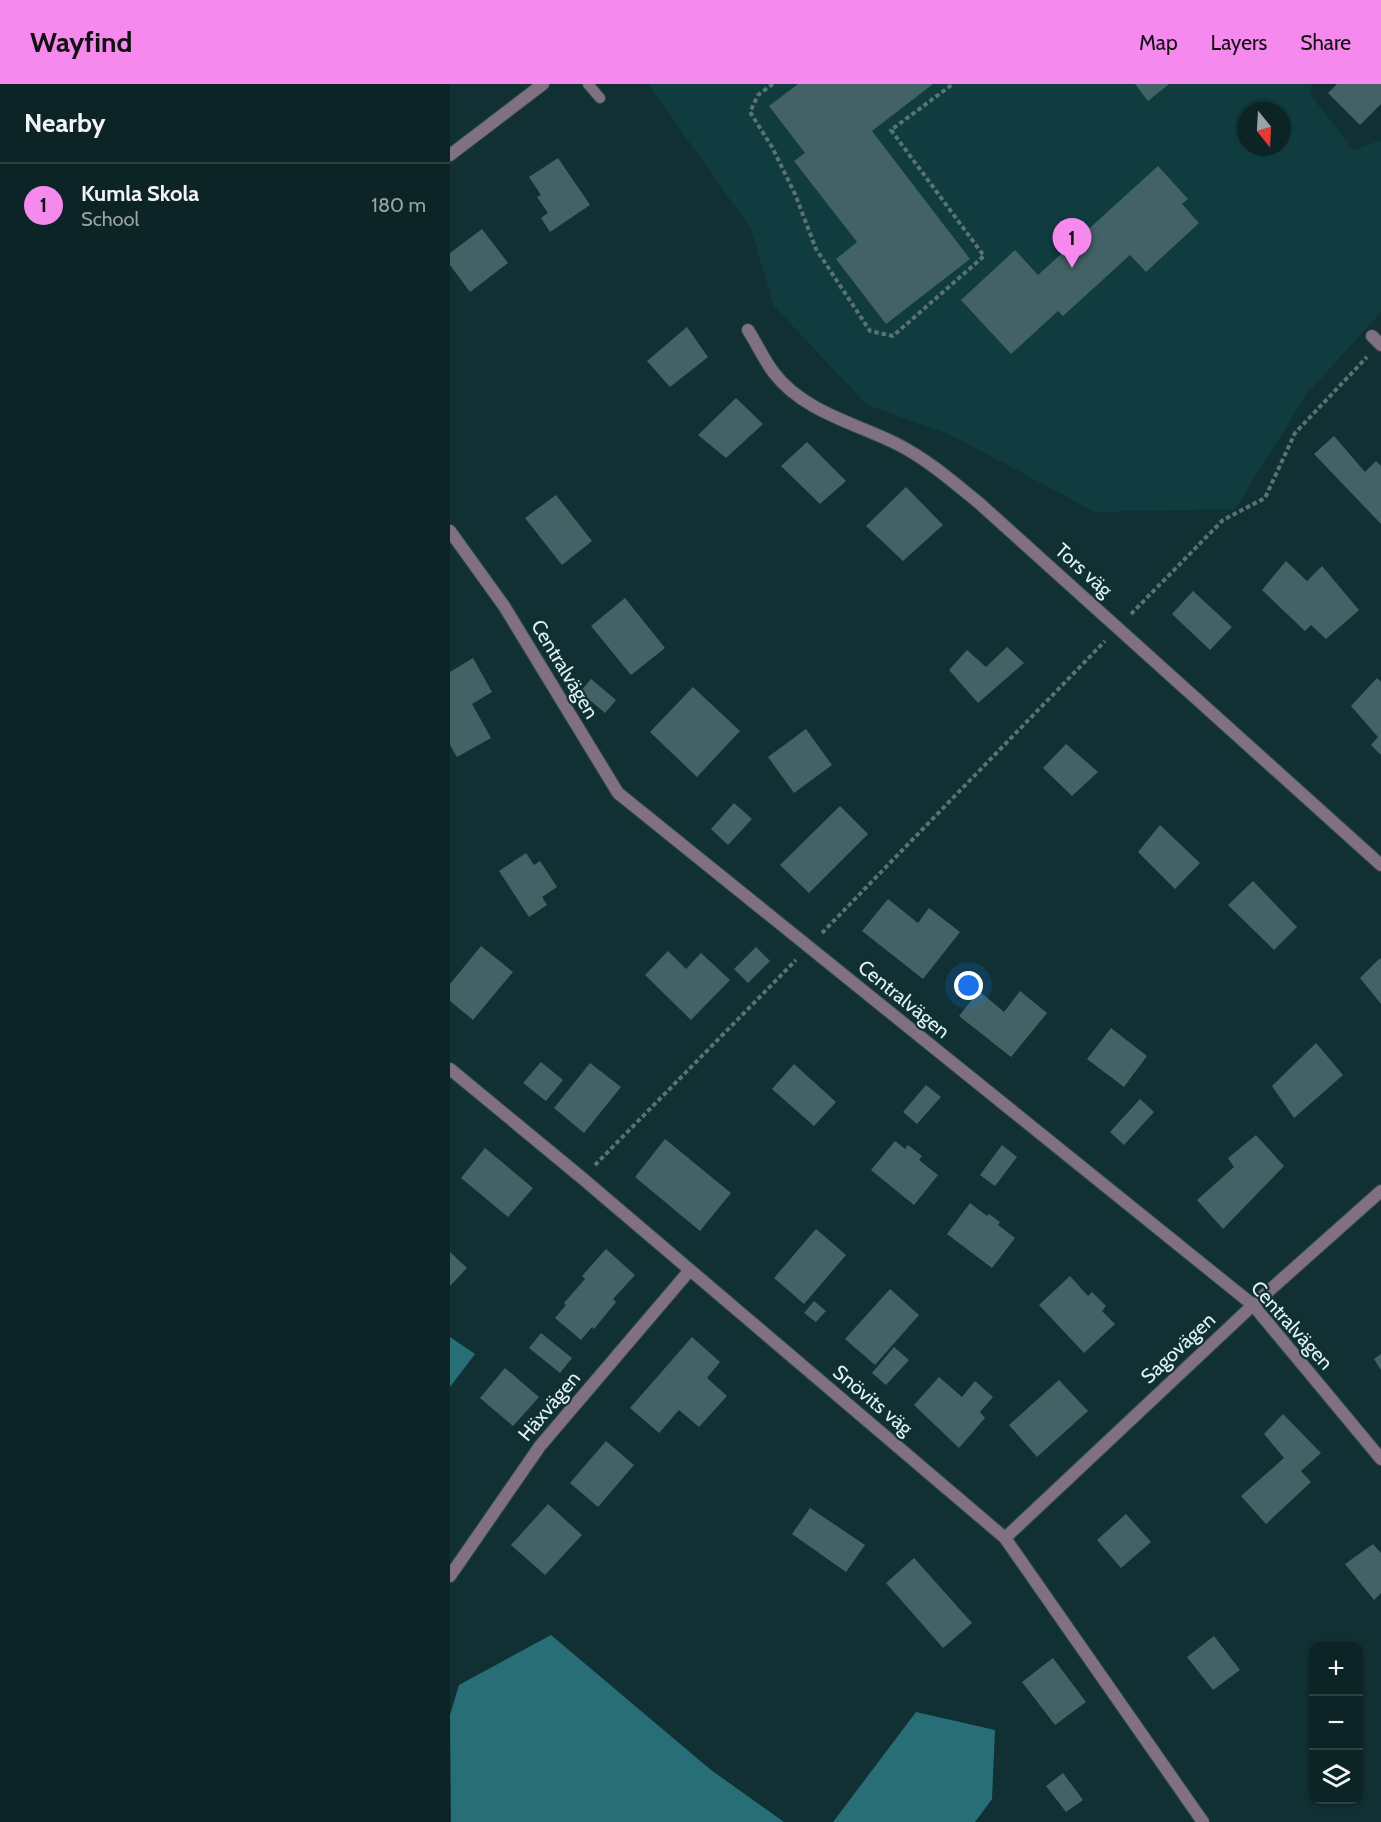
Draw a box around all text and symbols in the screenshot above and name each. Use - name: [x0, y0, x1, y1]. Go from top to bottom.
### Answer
- text: Wayfind: [30, 25, 132, 59]
- text: Map: [1139, 30, 1178, 55]
- text: Layers: [1211, 30, 1267, 55]
- text: Share: [1300, 30, 1351, 55]
- north arrow: [1237, 102, 1291, 156]
- text: Nearby: [24, 107, 105, 139]
- text: Kumla Skola: [81, 180, 199, 207]
- text: 1: [40, 193, 47, 217]
- text: 180 m: [371, 193, 426, 217]
- text: School: [81, 207, 139, 231]
- pin: 1: [1052, 218, 1092, 268]
- street label: Tors väg: [1051, 538, 1118, 603]
- street label: Centralvägen: [526, 615, 604, 723]
- street label: Centralvägen: [853, 955, 955, 1043]
- your location: [954, 971, 983, 1000]
- street label: Centralvägen: [1246, 1276, 1338, 1374]
- street label: Sagovägen: [1136, 1308, 1220, 1388]
- street label: Snövits väg: [828, 1360, 918, 1441]
- street label: Häxvägen: [513, 1366, 585, 1446]
- map controls: [1309, 1642, 1363, 1804]
- button: +: [1309, 1642, 1363, 1696]
- button: −: [1309, 1696, 1363, 1750]
- button: layers: [1309, 1750, 1363, 1804]

